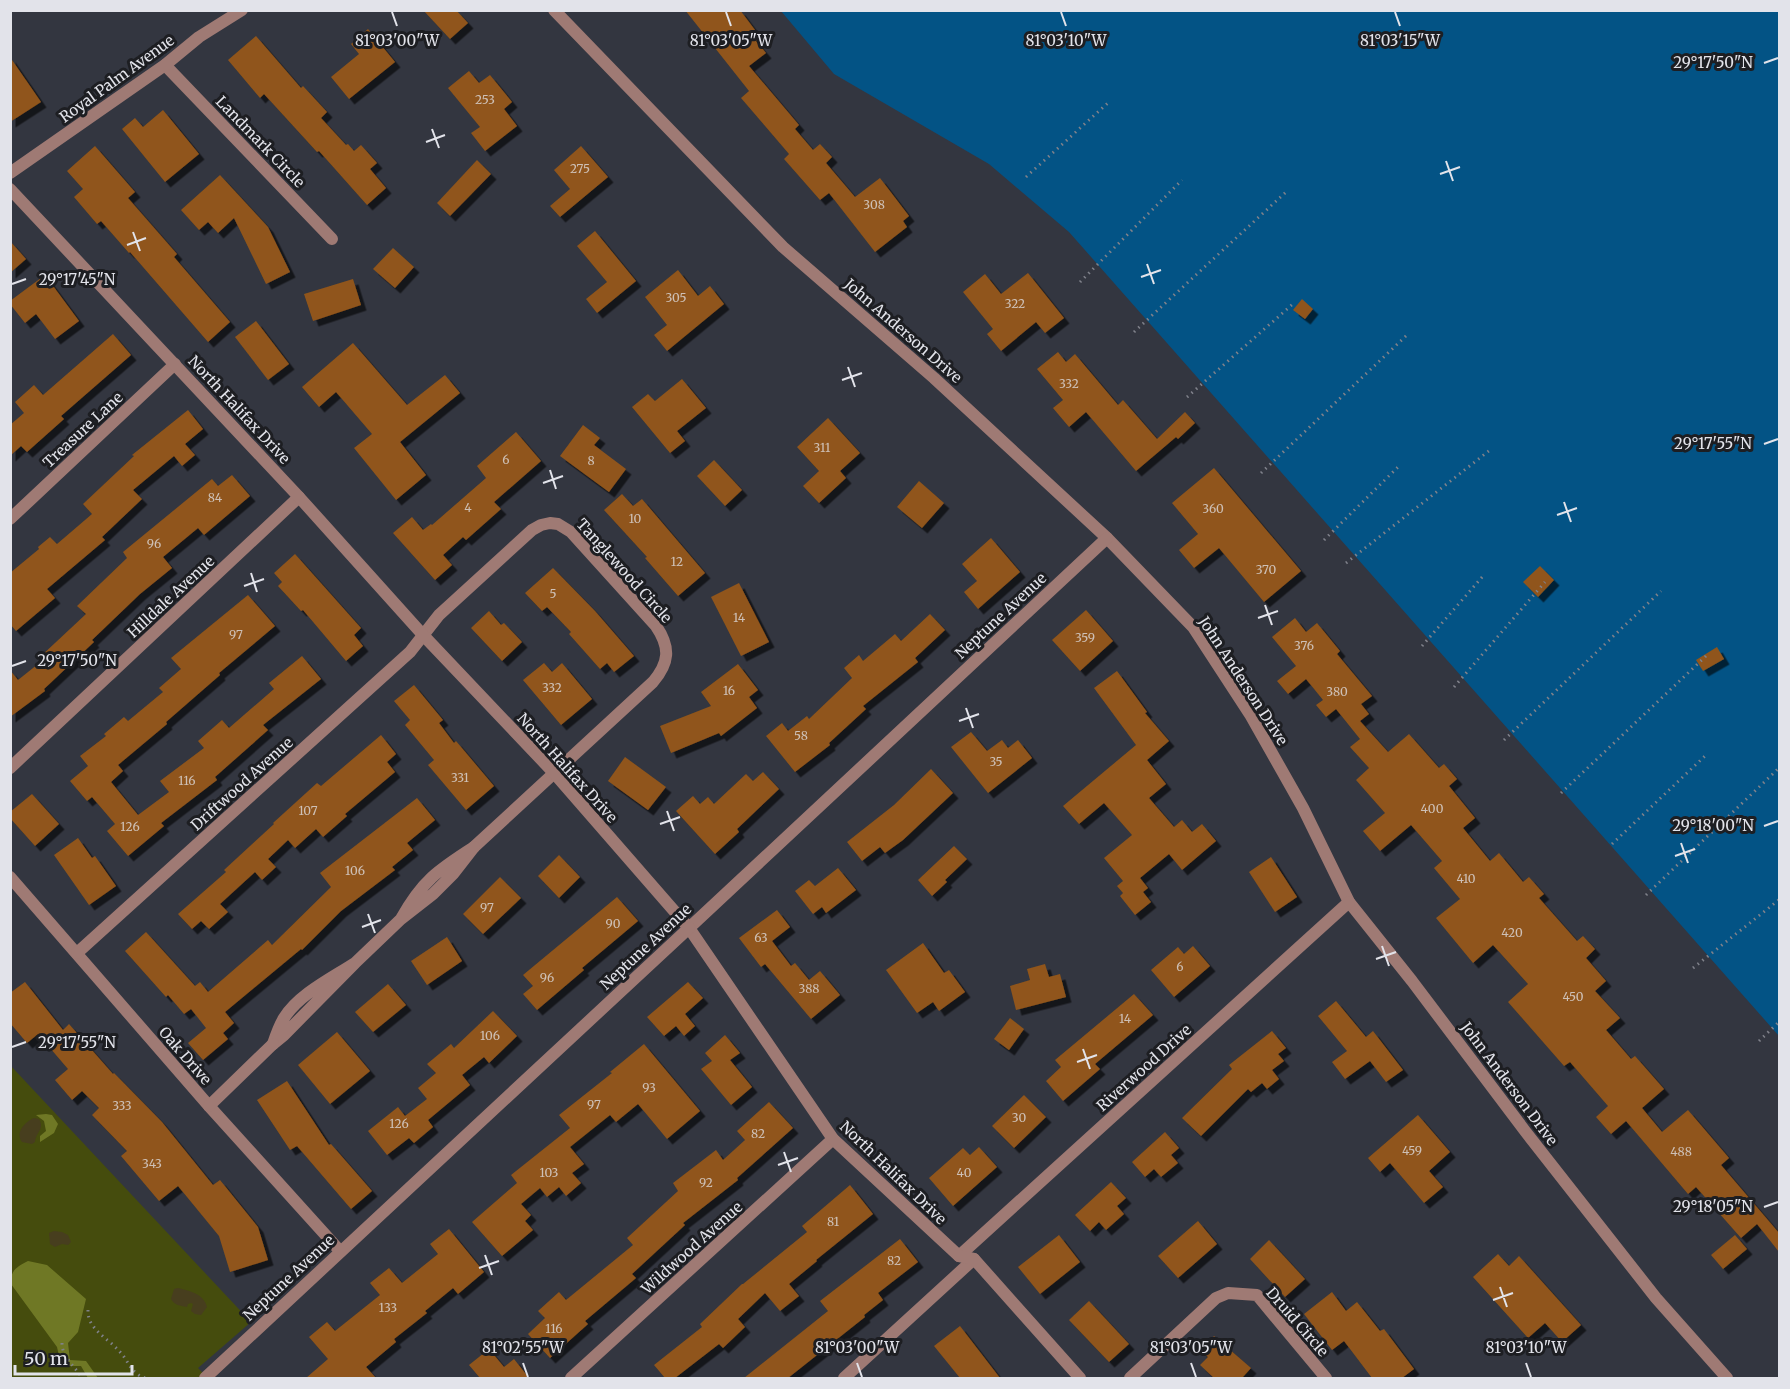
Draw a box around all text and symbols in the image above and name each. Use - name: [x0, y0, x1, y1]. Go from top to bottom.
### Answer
- street label: Royal Palm Avenue: [56, 30, 178, 127]
- text: 81°03'00"W: [355, 31, 440, 50]
- text: 81°03'05"W: [690, 31, 773, 50]
- text: 81°03'10"W: [1026, 31, 1108, 50]
- text: 81°03'15"W: [1360, 31, 1441, 50]
- text: 29°17'50"N: [1673, 53, 1753, 72]
- street label: Landmark Circle: [212, 92, 309, 192]
- house number: 253: [475, 92, 495, 107]
- house number: 275: [570, 161, 590, 176]
- house number: 308: [863, 197, 885, 212]
- text: 29°17'45"N: [39, 270, 116, 289]
- street label: John Anderson Drive: [840, 274, 966, 387]
- house number: 305: [665, 290, 687, 305]
- house number: 322: [1005, 296, 1025, 311]
- street label: North Halifax Drive: [184, 352, 294, 468]
- house number: 332: [1059, 376, 1079, 391]
- street label: Treasure Lane: [39, 388, 127, 472]
- text: 29°17'55"N: [1674, 434, 1752, 453]
- house number: 311: [814, 440, 831, 455]
- house number: 6: [502, 452, 510, 467]
- house number: 8: [587, 453, 595, 468]
- house number: 84: [208, 490, 223, 505]
- house number: 4: [464, 500, 472, 515]
- house number: 360: [1202, 501, 1224, 516]
- house number: 10: [629, 511, 642, 526]
- street label: Tanglewood Circle: [573, 515, 676, 627]
- house number: 96: [147, 536, 161, 551]
- street label: Hilldale Avenue: [123, 551, 218, 642]
- house number: 12: [671, 554, 683, 569]
- house number: 370: [1256, 562, 1277, 577]
- street label: Neptune Avenue: [951, 568, 1050, 663]
- house number: 5: [549, 586, 557, 601]
- house number: 14: [733, 610, 746, 625]
- street label: John Anderson Drive: [1194, 612, 1292, 749]
- house number: 97: [229, 627, 243, 642]
- house number: 359: [1075, 630, 1095, 645]
- house number: 376: [1294, 638, 1314, 653]
- text: 29°17'50"N: [37, 651, 117, 670]
- house number: 332: [542, 680, 562, 695]
- house number: 16: [723, 683, 735, 698]
- house number: 380: [1326, 684, 1348, 699]
- street label: North Halifax Drive: [513, 709, 622, 827]
- house number: 58: [794, 728, 808, 743]
- street label: Driftwood Avenue: [187, 733, 297, 834]
- house number: 35: [989, 754, 1003, 769]
- house number: 331: [451, 770, 470, 785]
- house number: 116: [178, 773, 196, 788]
- house number: 400: [1421, 801, 1444, 816]
- house number: 107: [298, 803, 318, 818]
- text: 29°18'00"N: [1672, 816, 1754, 835]
- house number: 126: [120, 819, 140, 834]
- house number: 106: [345, 863, 365, 878]
- house number: 410: [1456, 871, 1476, 886]
- street label: Neptune Avenue: [596, 899, 695, 994]
- house number: 97: [480, 900, 494, 915]
- house number: 90: [605, 916, 621, 931]
- house number: 420: [1501, 925, 1523, 940]
- house number: 63: [754, 930, 768, 945]
- house number: 6: [1176, 959, 1184, 974]
- house number: 96: [540, 970, 554, 985]
- house number: 388: [798, 981, 820, 996]
- house number: 450: [1563, 989, 1584, 1004]
- house number: 14: [1119, 1011, 1132, 1026]
- street label: John Anderson Drive: [1456, 1017, 1562, 1149]
- street label: Riverwood Drive: [1092, 1020, 1195, 1115]
- street label: Oak Drive: [155, 1023, 216, 1089]
- house number: 106: [480, 1028, 500, 1043]
- text: 29°17'55"N: [38, 1033, 116, 1052]
- house number: 93: [642, 1080, 656, 1095]
- house number: 97: [587, 1097, 601, 1112]
- house number: 333: [112, 1098, 132, 1113]
- house number: 30: [1012, 1110, 1026, 1125]
- house number: 126: [389, 1116, 409, 1131]
- street label: North Halifax Drive: [836, 1117, 951, 1229]
- house number: 82: [751, 1126, 765, 1141]
- house number: 459: [1402, 1143, 1422, 1158]
- house number: 488: [1670, 1144, 1692, 1159]
- house number: 343: [142, 1156, 162, 1171]
- house number: 103: [540, 1165, 559, 1180]
- house number: 40: [957, 1165, 972, 1180]
- house number: 92: [699, 1175, 713, 1190]
- street label: Wildwood Avenue: [636, 1197, 746, 1299]
- text: 29°18'05"N: [1673, 1197, 1753, 1216]
- house number: 81: [827, 1214, 840, 1229]
- street label: Neptune Avenue: [239, 1230, 338, 1325]
- house number: 82: [887, 1253, 901, 1268]
- street label: Druid Circle: [1262, 1283, 1333, 1360]
- house number: 133: [379, 1300, 397, 1315]
- house number: 116: [545, 1321, 563, 1336]
- scale bar: [15, 1338, 132, 1376]
- text: 81°02'55"W: [482, 1338, 565, 1357]
- text: 81°03'00"W: [815, 1338, 900, 1357]
- text: 81°03'05"W: [1150, 1338, 1233, 1357]
- text: 81°03'10"W: [1486, 1338, 1568, 1357]
- text: 50 m: [24, 1347, 68, 1370]

